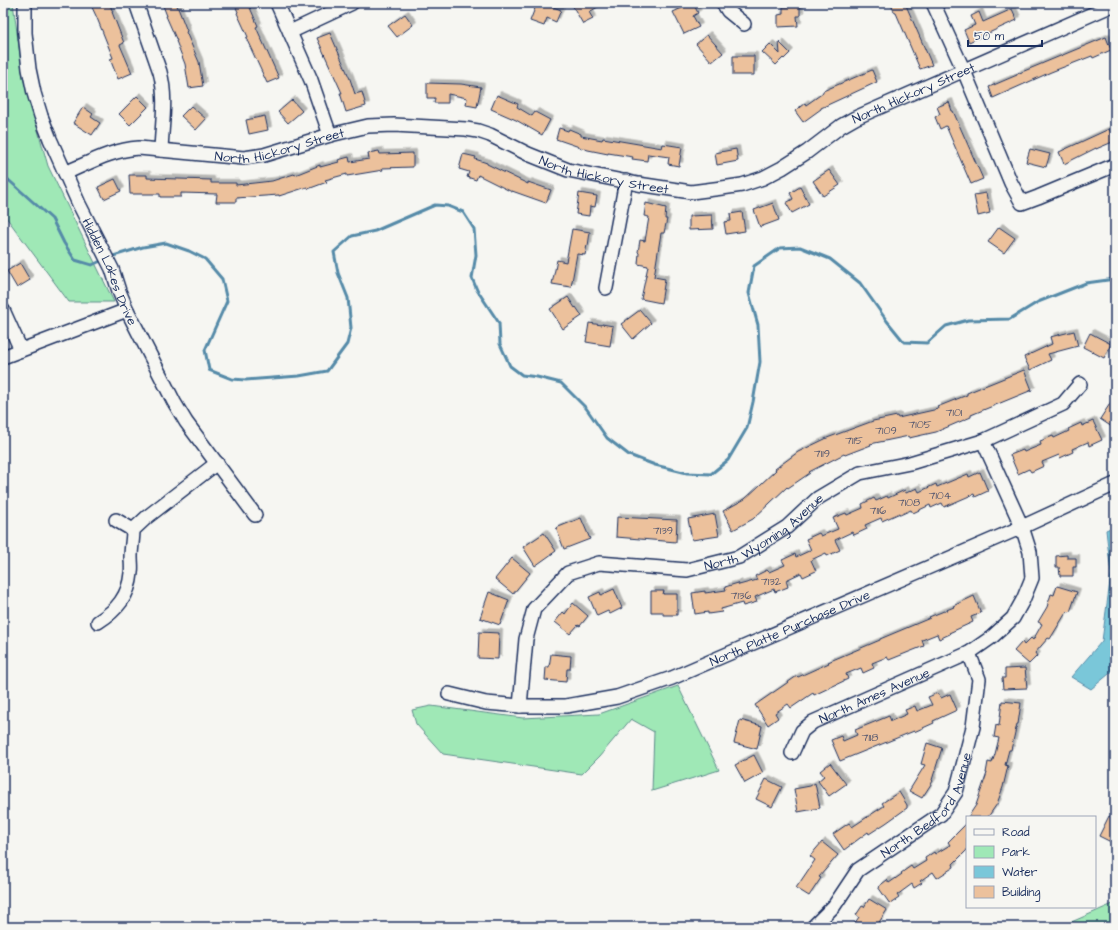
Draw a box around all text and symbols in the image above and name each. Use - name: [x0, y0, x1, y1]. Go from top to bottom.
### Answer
- scale bar: [968, 22, 1042, 48]
- text: 50 m: [974, 28, 1005, 45]
- street label: North Hickory Street: [849, 58, 979, 128]
- street label: North Hickory Street: [214, 124, 347, 168]
- street label: North Hickory Street: [536, 151, 671, 199]
- street label: Hidden Lakes Drive: [78, 215, 141, 328]
- house number: 7101: [946, 405, 963, 420]
- house number: 7105: [909, 417, 932, 432]
- house number: 7109: [875, 423, 897, 438]
- house number: 7115: [845, 433, 863, 448]
- house number: 7119: [814, 446, 830, 461]
- house number: 7104: [929, 488, 952, 503]
- street label: North Wyoming Avenue: [702, 489, 827, 575]
- house number: 7108: [898, 495, 920, 510]
- house number: 7116: [870, 503, 886, 518]
- house number: 7139: [653, 523, 673, 538]
- house number: 7132: [761, 574, 782, 589]
- street label: North Platte Purchase Drive: [707, 586, 873, 671]
- house number: 7136: [731, 588, 751, 603]
- street label: North Ames Avenue: [816, 664, 932, 728]
- house number: 7118: [862, 730, 878, 745]
- street label: North Bedford Avenue: [877, 751, 976, 862]
- legend: [966, 816, 1096, 908]
- text: Road: [1002, 824, 1030, 841]
- text: Park: [1002, 844, 1030, 861]
- text: Water: [1002, 864, 1038, 881]
- text: Building: [1002, 884, 1040, 902]

